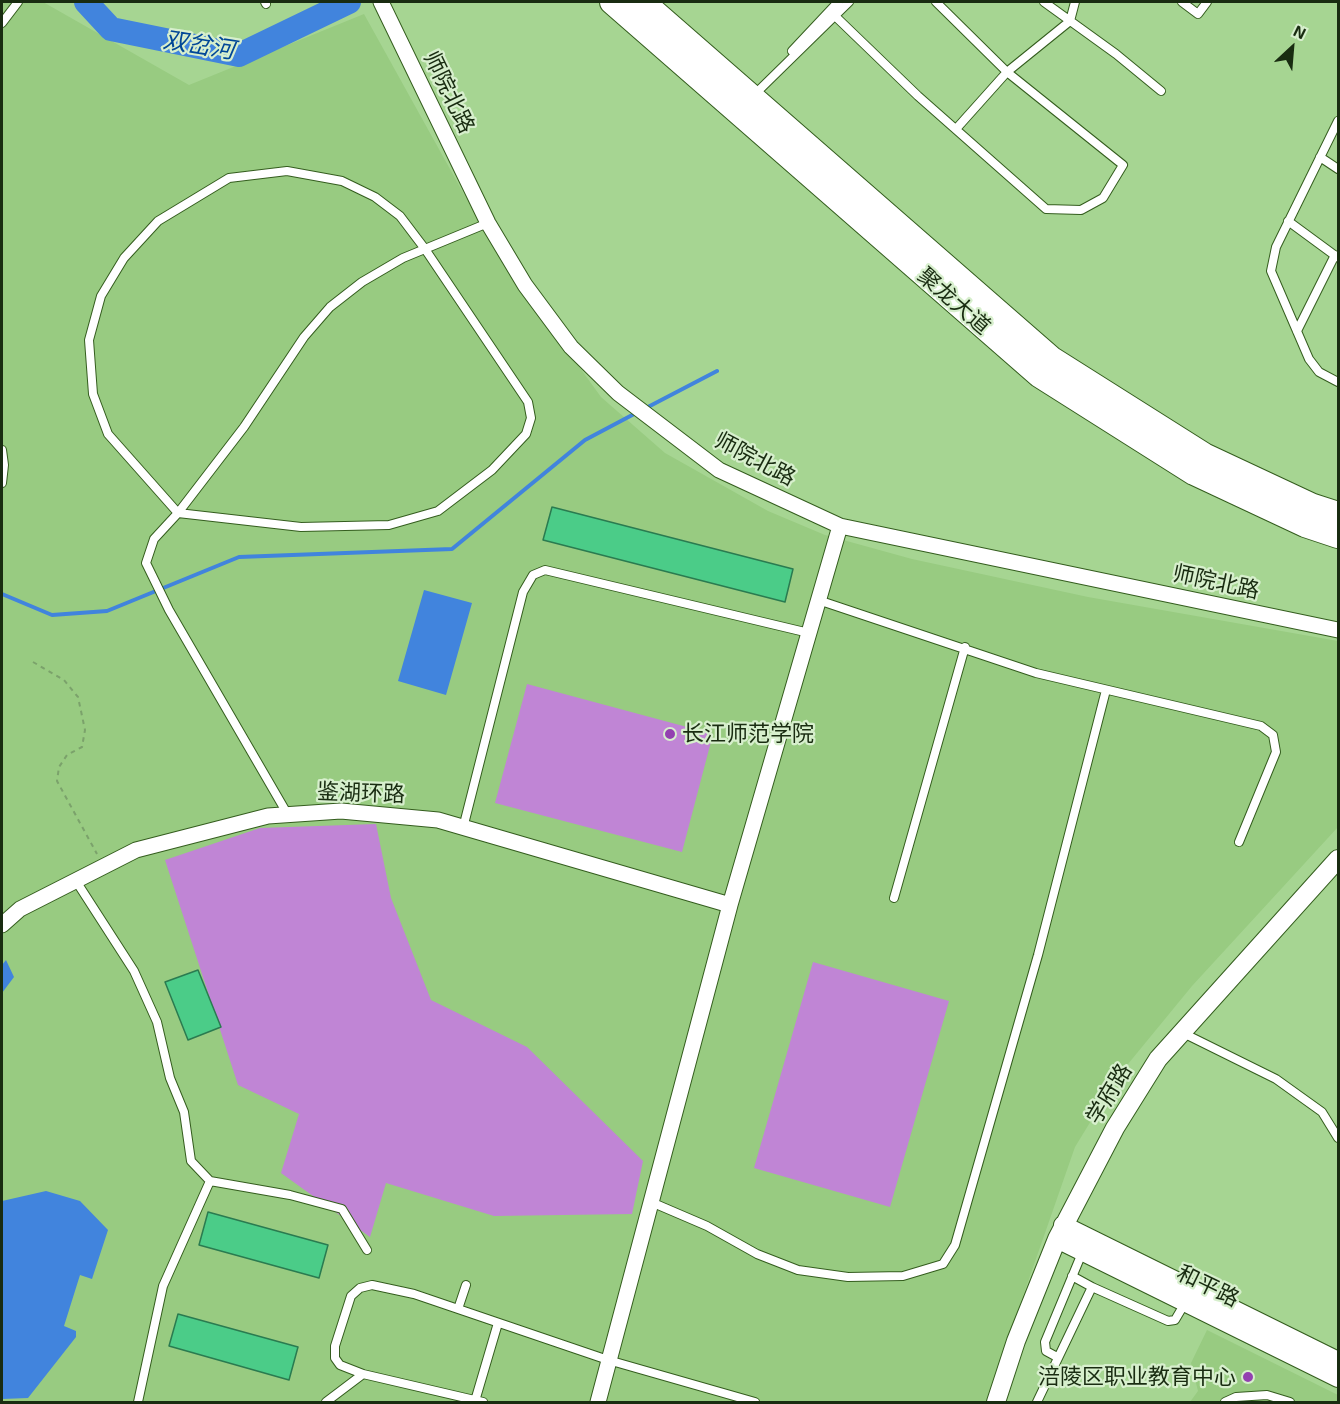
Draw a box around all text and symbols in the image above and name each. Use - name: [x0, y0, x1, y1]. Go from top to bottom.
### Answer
- north arrow: [1262, 18, 1322, 78]
- text: N: [1291, 20, 1309, 42]
- water label: 双岔河: [161, 25, 237, 65]
- street label: 师院北路: [418, 47, 480, 137]
- street label: 聚龙大道: [912, 262, 996, 340]
- street label: 师院北路: [710, 427, 800, 491]
- street label: 师院北路: [1170, 560, 1262, 604]
- place label: 长江师范学院: [682, 721, 814, 747]
- marker: 长江师范学院: [663, 727, 677, 741]
- street label: 鉴湖环路: [317, 778, 405, 808]
- street label: 学府路: [1081, 1059, 1137, 1129]
- street label: 和平路: [1173, 1260, 1243, 1312]
- place label: 涪陵区职业教育中心: [1038, 1364, 1236, 1390]
- marker: 涪陵区职业教育中心: [1241, 1370, 1255, 1384]

